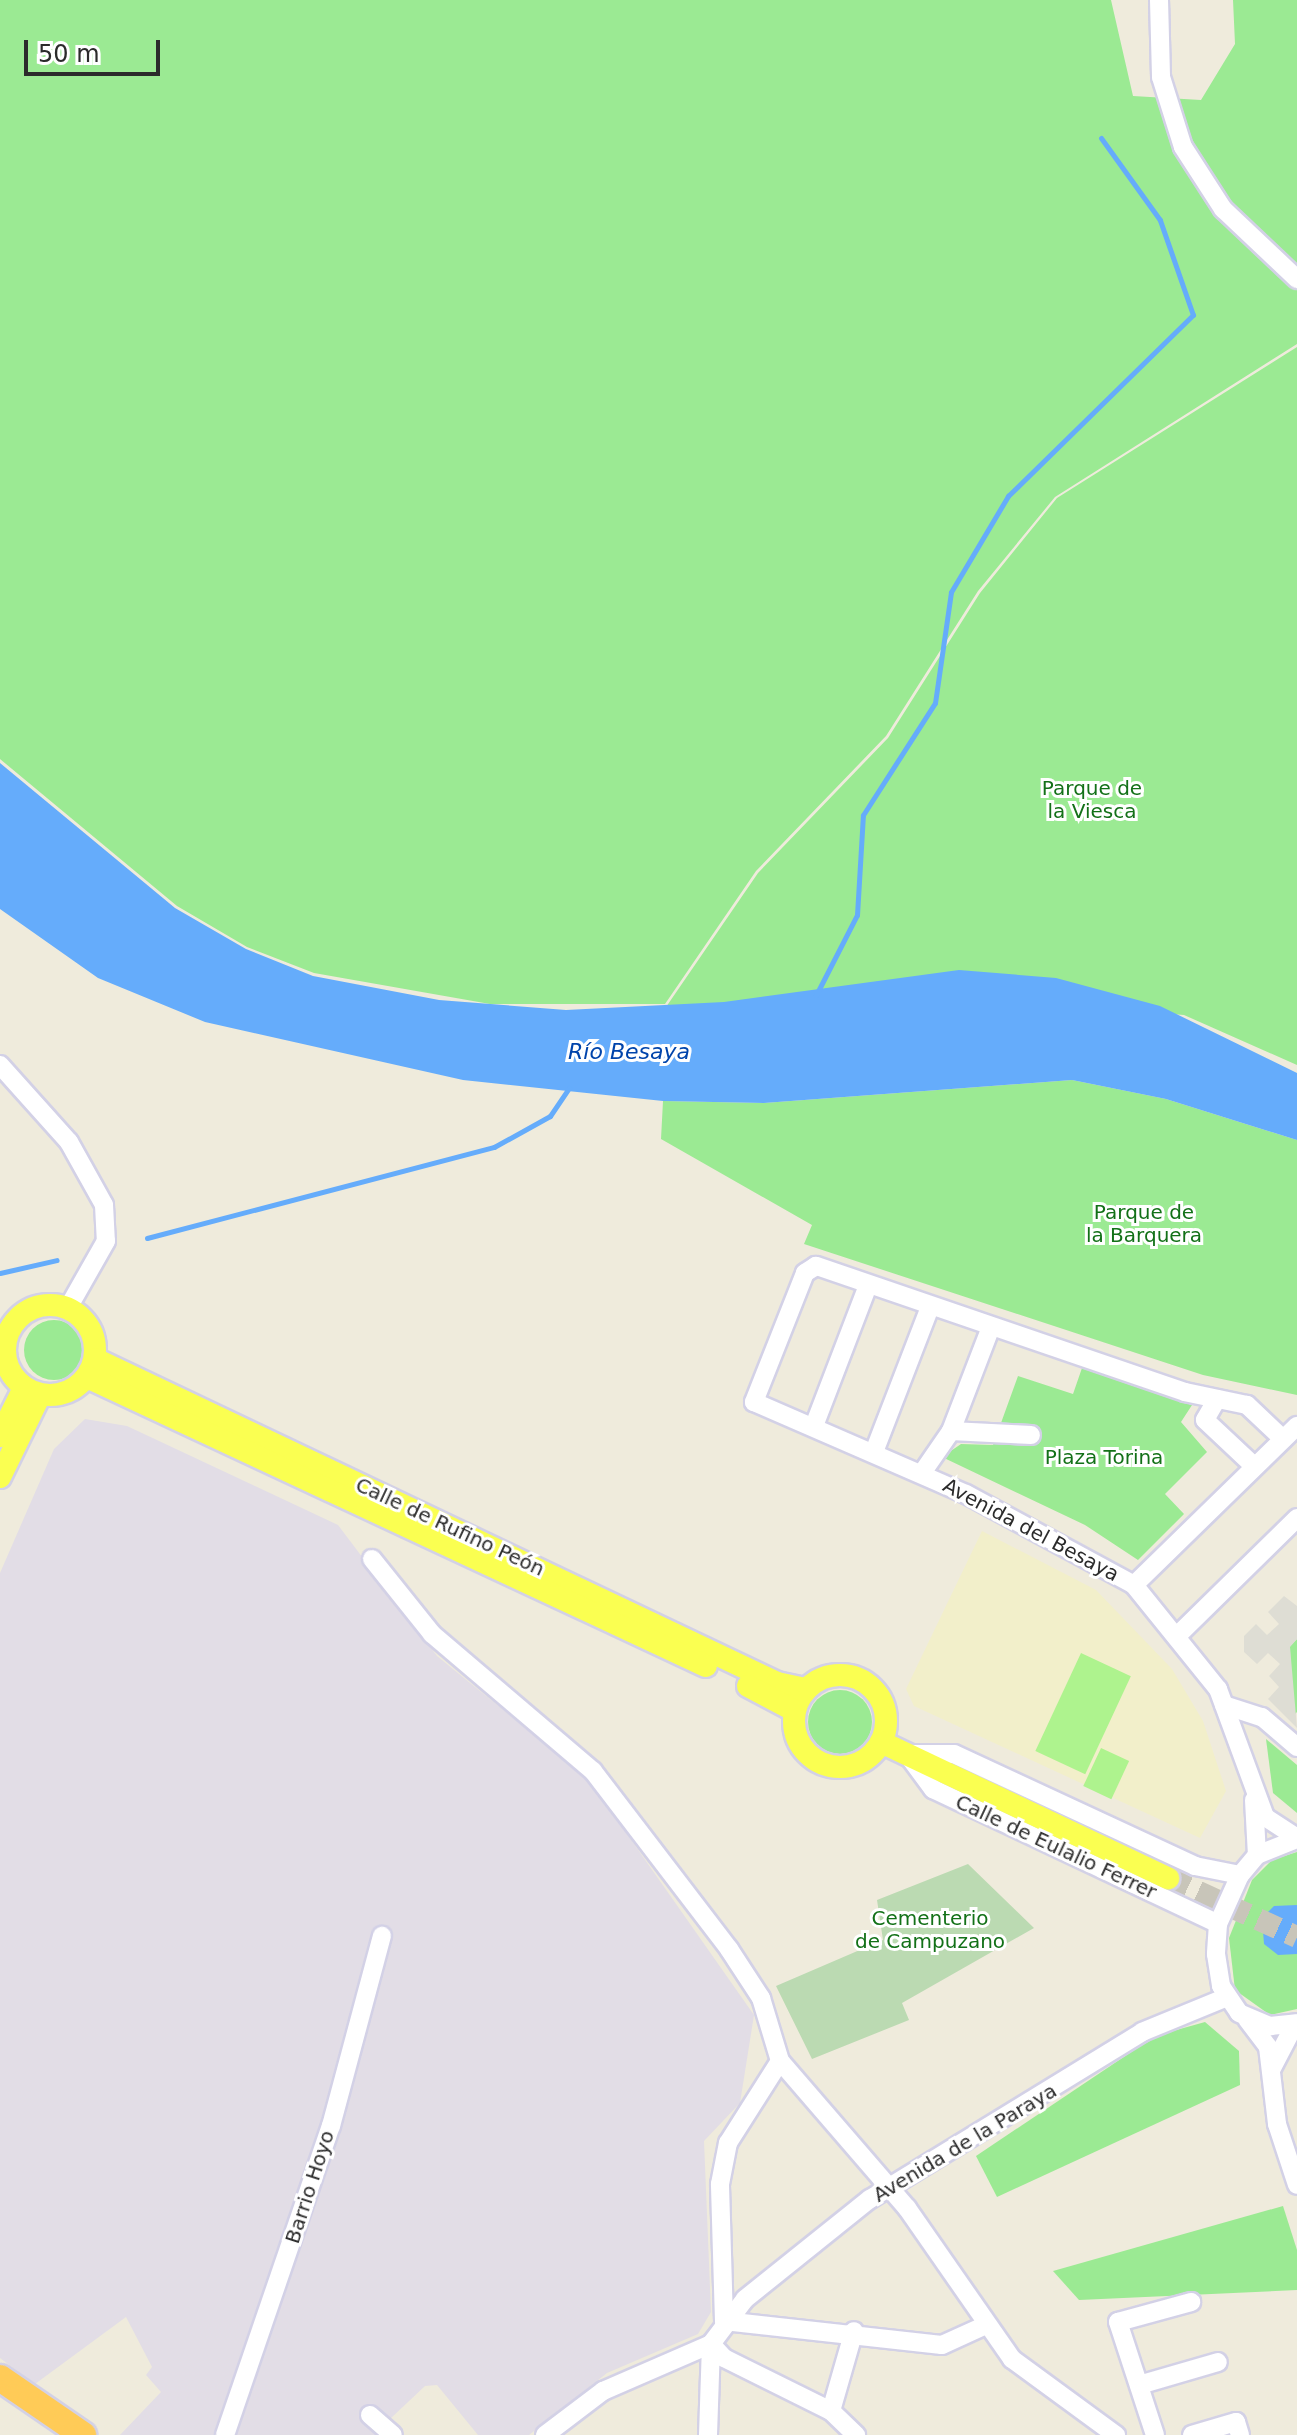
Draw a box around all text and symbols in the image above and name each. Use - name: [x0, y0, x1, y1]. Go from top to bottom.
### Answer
- scale bar: [28, 24, 164, 74]
- text: 50 m: [38, 40, 100, 68]
- park label: Parque de la Viesca: [1042, 777, 1142, 824]
- water label: Río Besaya: [568, 1039, 690, 1065]
- park label: Parque de la Barquera: [1086, 1200, 1202, 1247]
- park label: Plaza Torina: [1045, 1445, 1163, 1469]
- street label: Calle de Rufino Peón: [352, 1473, 548, 1581]
- street label: Avenida del Besaya: [939, 1473, 1123, 1587]
- street label: Calle de Eulalio Ferrer: [952, 1790, 1160, 1904]
- park label: Cementerio de Campuzano: [855, 1907, 1005, 1954]
- street label: Avenida de la Paraya: [869, 2079, 1061, 2207]
- street label: Barrio Hoyo: [280, 2127, 340, 2247]

